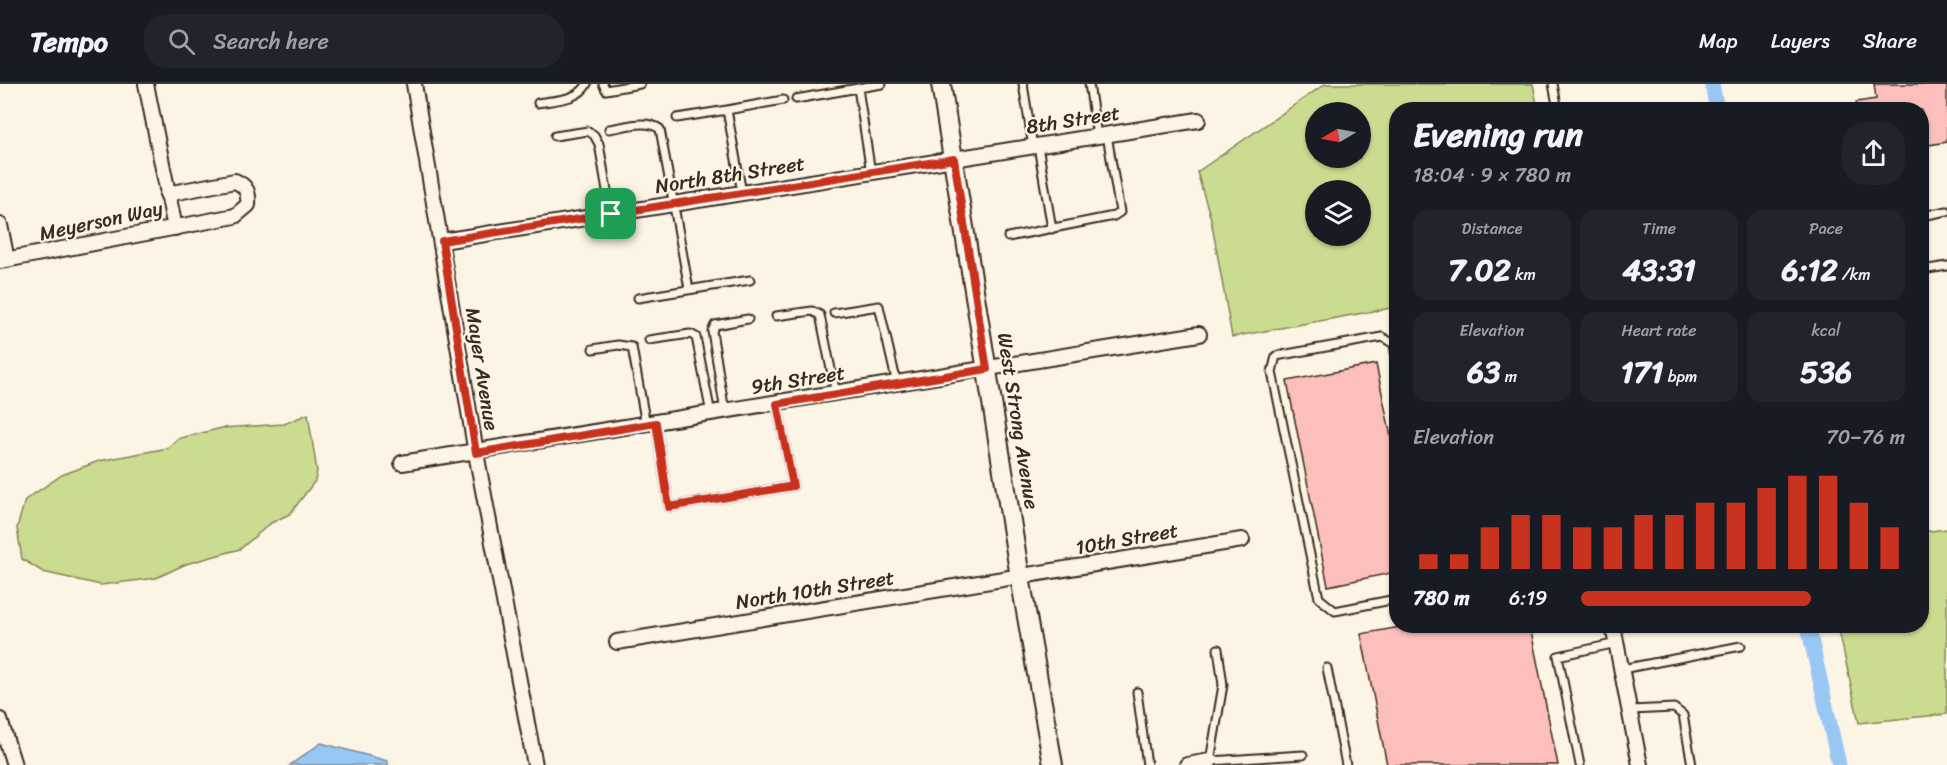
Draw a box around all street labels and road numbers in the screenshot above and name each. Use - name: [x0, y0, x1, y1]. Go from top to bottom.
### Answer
- street label: 8th Street: [1024, 95, 1123, 145]
- street label: North 8th Street: [653, 146, 808, 204]
- street label: Meyerson Way: [36, 191, 167, 251]
- street label: Mayer Avenue: [455, 305, 509, 433]
- street label: West Strong Avenue: [987, 330, 1049, 512]
- street label: 9th Street: [748, 355, 848, 405]
- street label: 10th Street: [1073, 513, 1181, 565]
- street label: North 10th Street: [733, 560, 897, 620]

